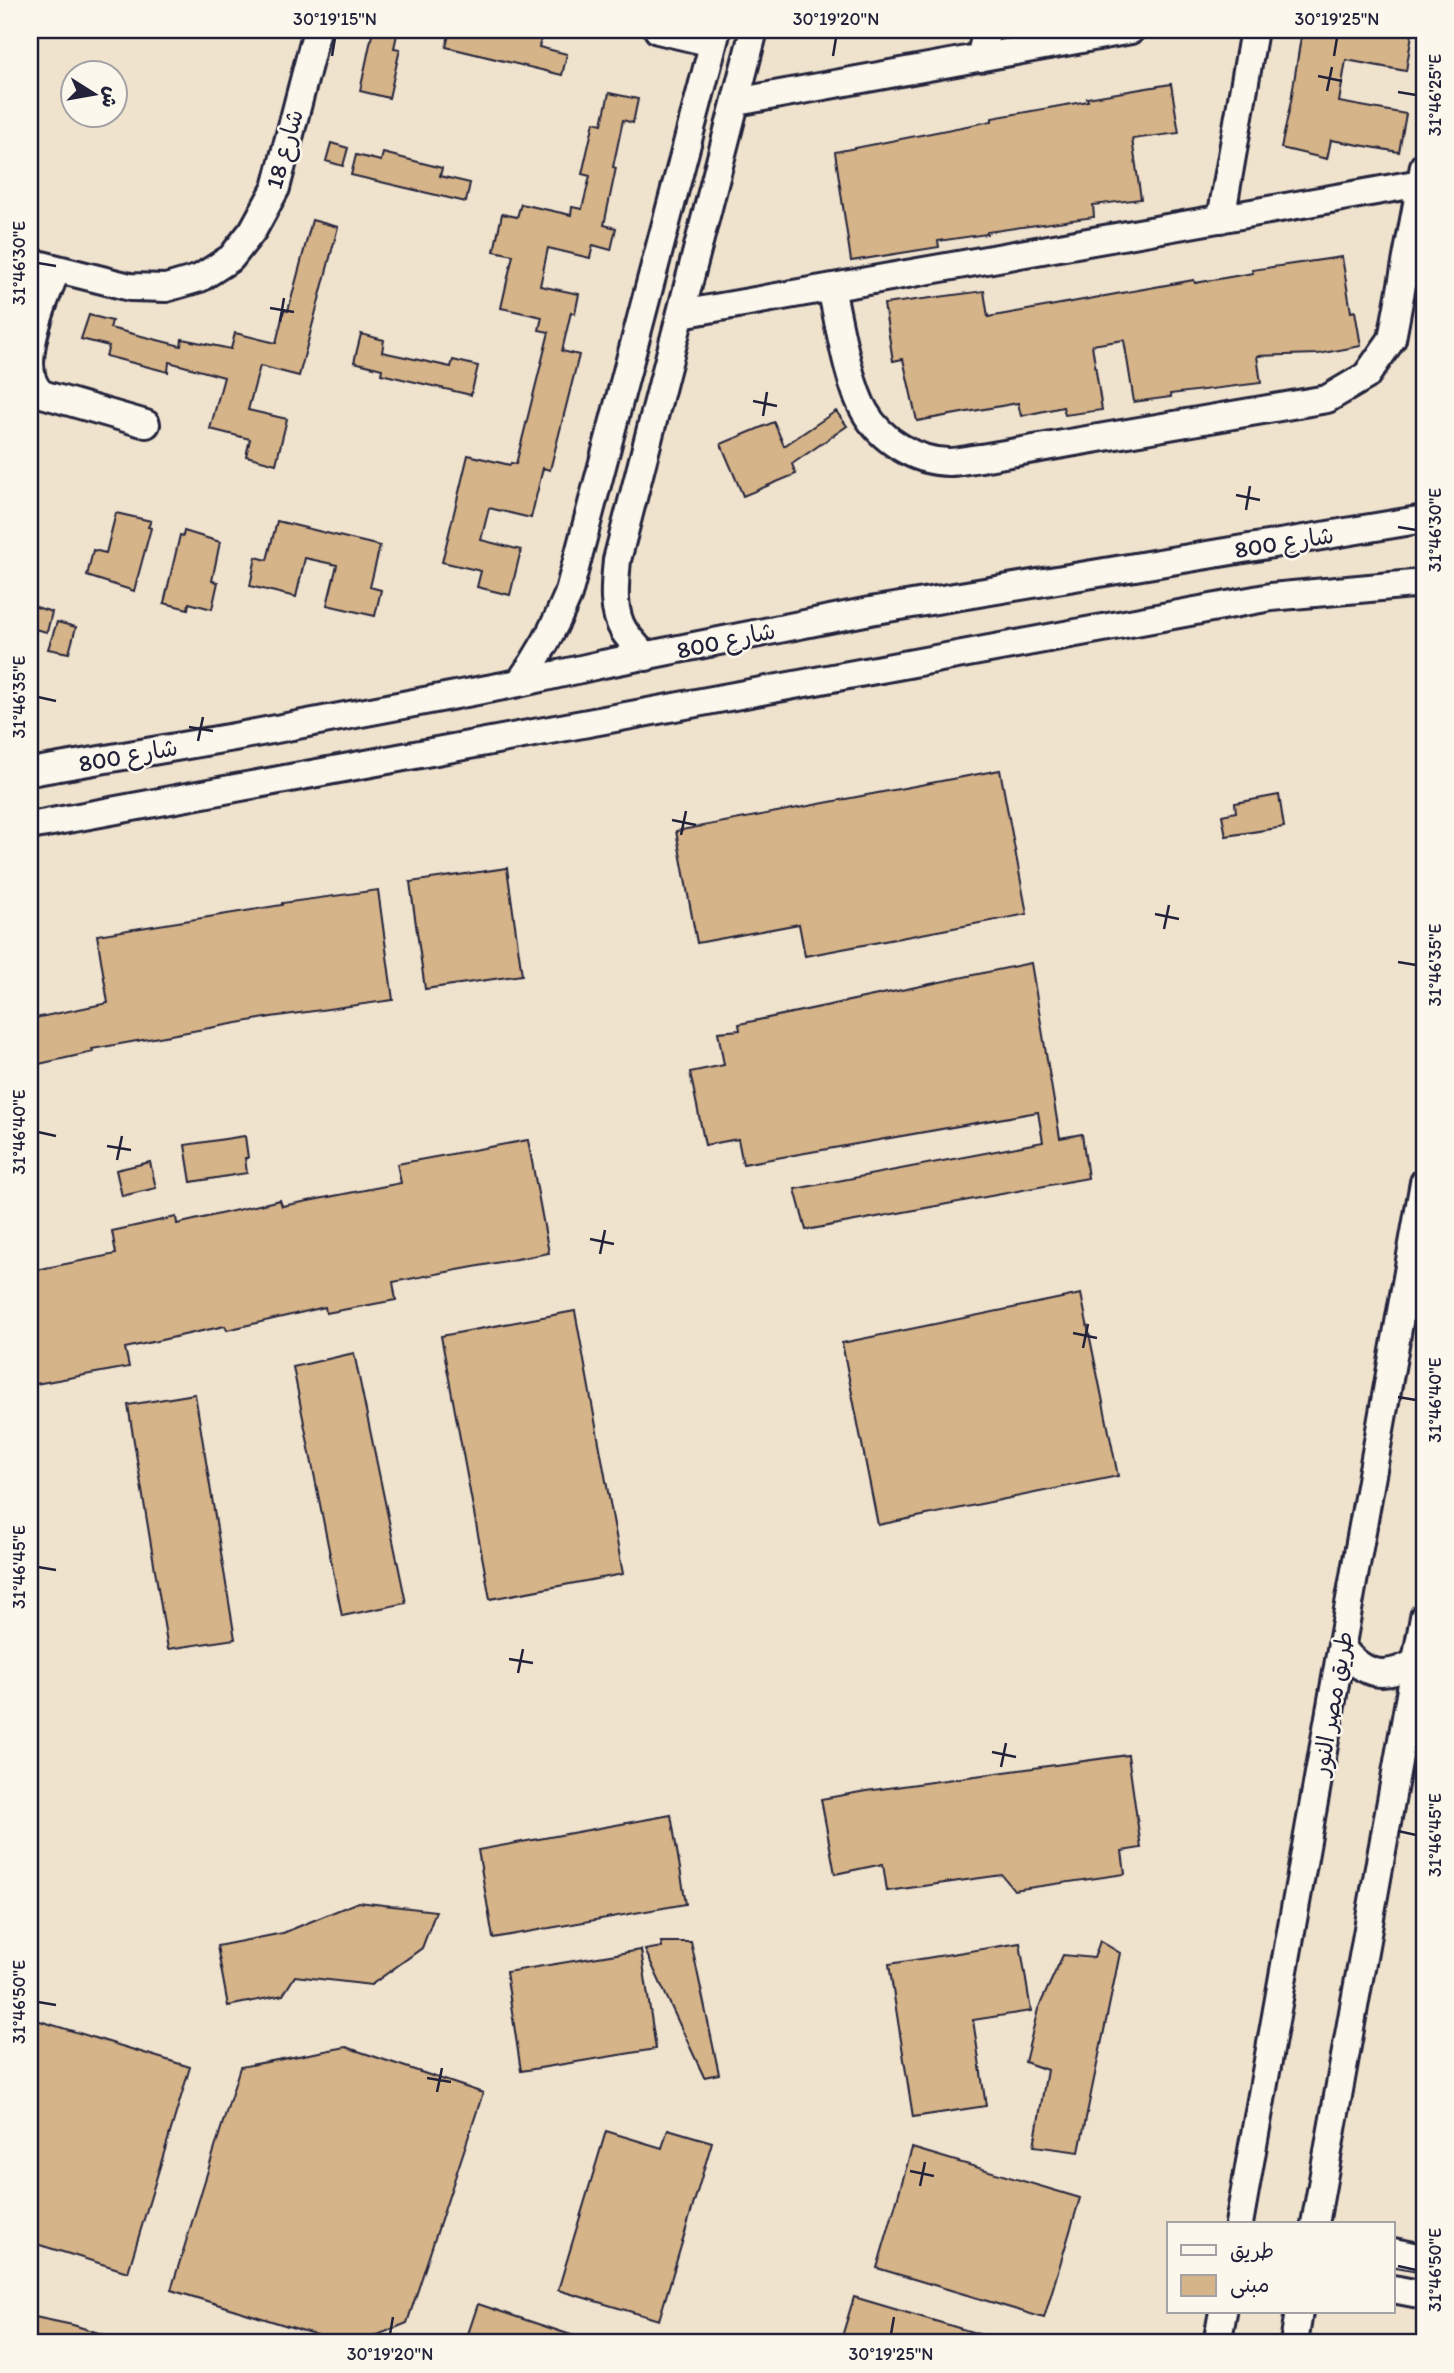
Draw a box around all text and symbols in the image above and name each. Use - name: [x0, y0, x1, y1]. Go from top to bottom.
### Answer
- text: 30°19'15"N: [293, 8, 377, 30]
- text: 30°19'20"N: [793, 8, 879, 30]
- text: 30°19'25"N: [1295, 8, 1379, 30]
- text: 31°46'25"E: [1424, 54, 1446, 136]
- north arrow: [60, 60, 130, 130]
- text: ش: [97, 85, 123, 110]
- street label: شارع 18: [259, 106, 312, 193]
- text: 31°46'30"E: [8, 221, 30, 305]
- text: 31°46'30"E: [1424, 488, 1446, 572]
- street label: شارع 800: [1232, 520, 1336, 567]
- street label: شارع 800: [674, 615, 779, 668]
- text: 31°46'35"E: [8, 655, 30, 738]
- street label: شارع 800: [76, 732, 180, 781]
- text: 31°46'35"E: [1424, 923, 1446, 1006]
- text: 31°46'40"E: [8, 1089, 30, 1175]
- text: 31°46'40"E: [1424, 1357, 1446, 1443]
- text: 31°46'45"E: [8, 1525, 30, 1609]
- street label: طريق مصر النور: [1305, 1629, 1361, 1780]
- text: 31°46'45"E: [1424, 1793, 1446, 1877]
- text: 31°46'50"E: [8, 1960, 30, 2044]
- legend: [1167, 2222, 1394, 2314]
- text: 31°46'50"E: [1424, 2228, 1446, 2312]
- text: طريق: [1230, 2238, 1274, 2263]
- text: مبنى: [1230, 2272, 1269, 2299]
- text: 30°19'20"N: [347, 2343, 433, 2365]
- text: 30°19'25"N: [849, 2343, 933, 2365]

